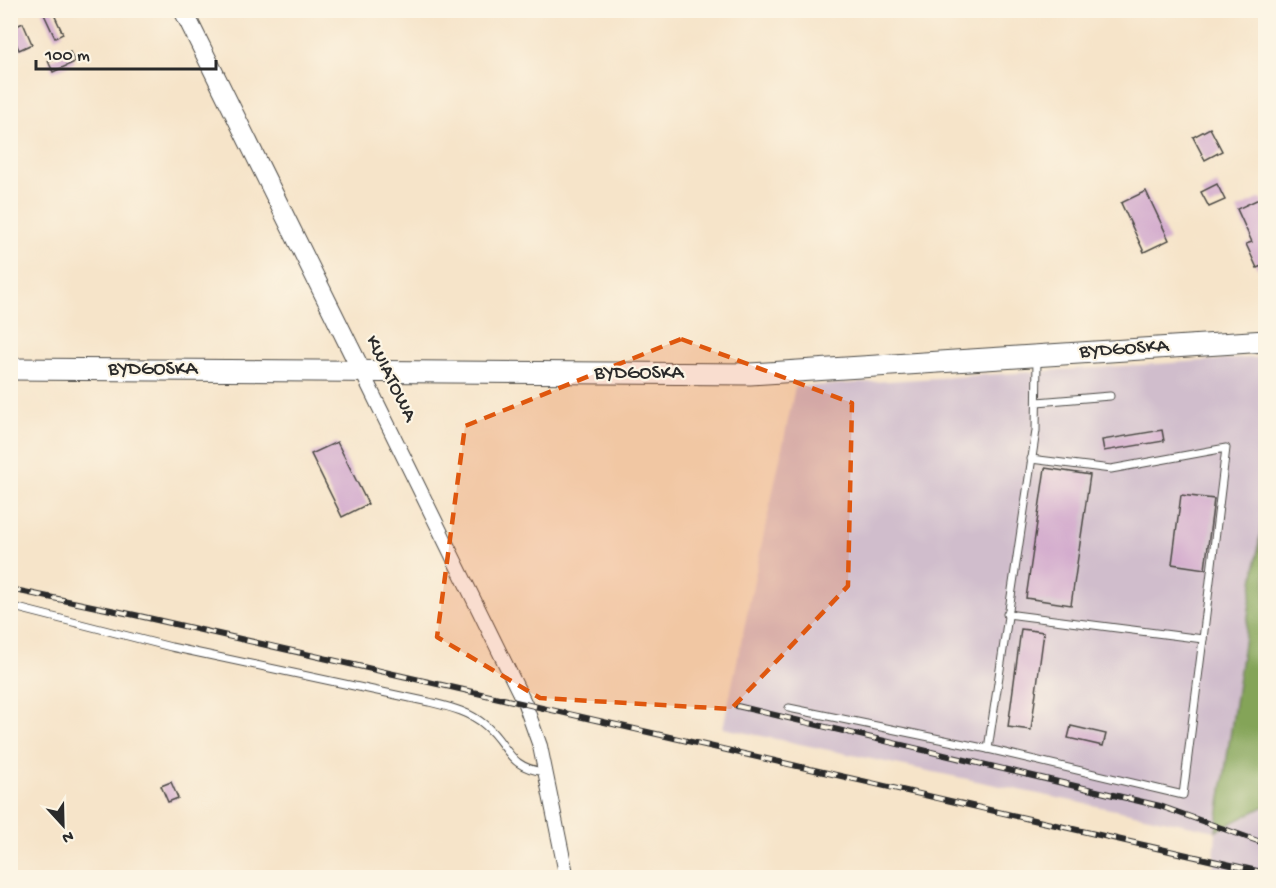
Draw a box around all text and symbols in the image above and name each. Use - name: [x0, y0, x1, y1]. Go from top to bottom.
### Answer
- scale bar: [36, 33, 216, 71]
- text: 100 m: [44, 46, 90, 67]
- street label: KWIATOWA: [359, 332, 421, 427]
- street label: BYDGOSKA: [1078, 335, 1171, 365]
- street label: BYDGOSKA: [107, 359, 199, 382]
- street label: BYDGOSKA: [593, 363, 685, 386]
- north arrow: [33, 795, 93, 855]
- text: N: [58, 825, 76, 847]

